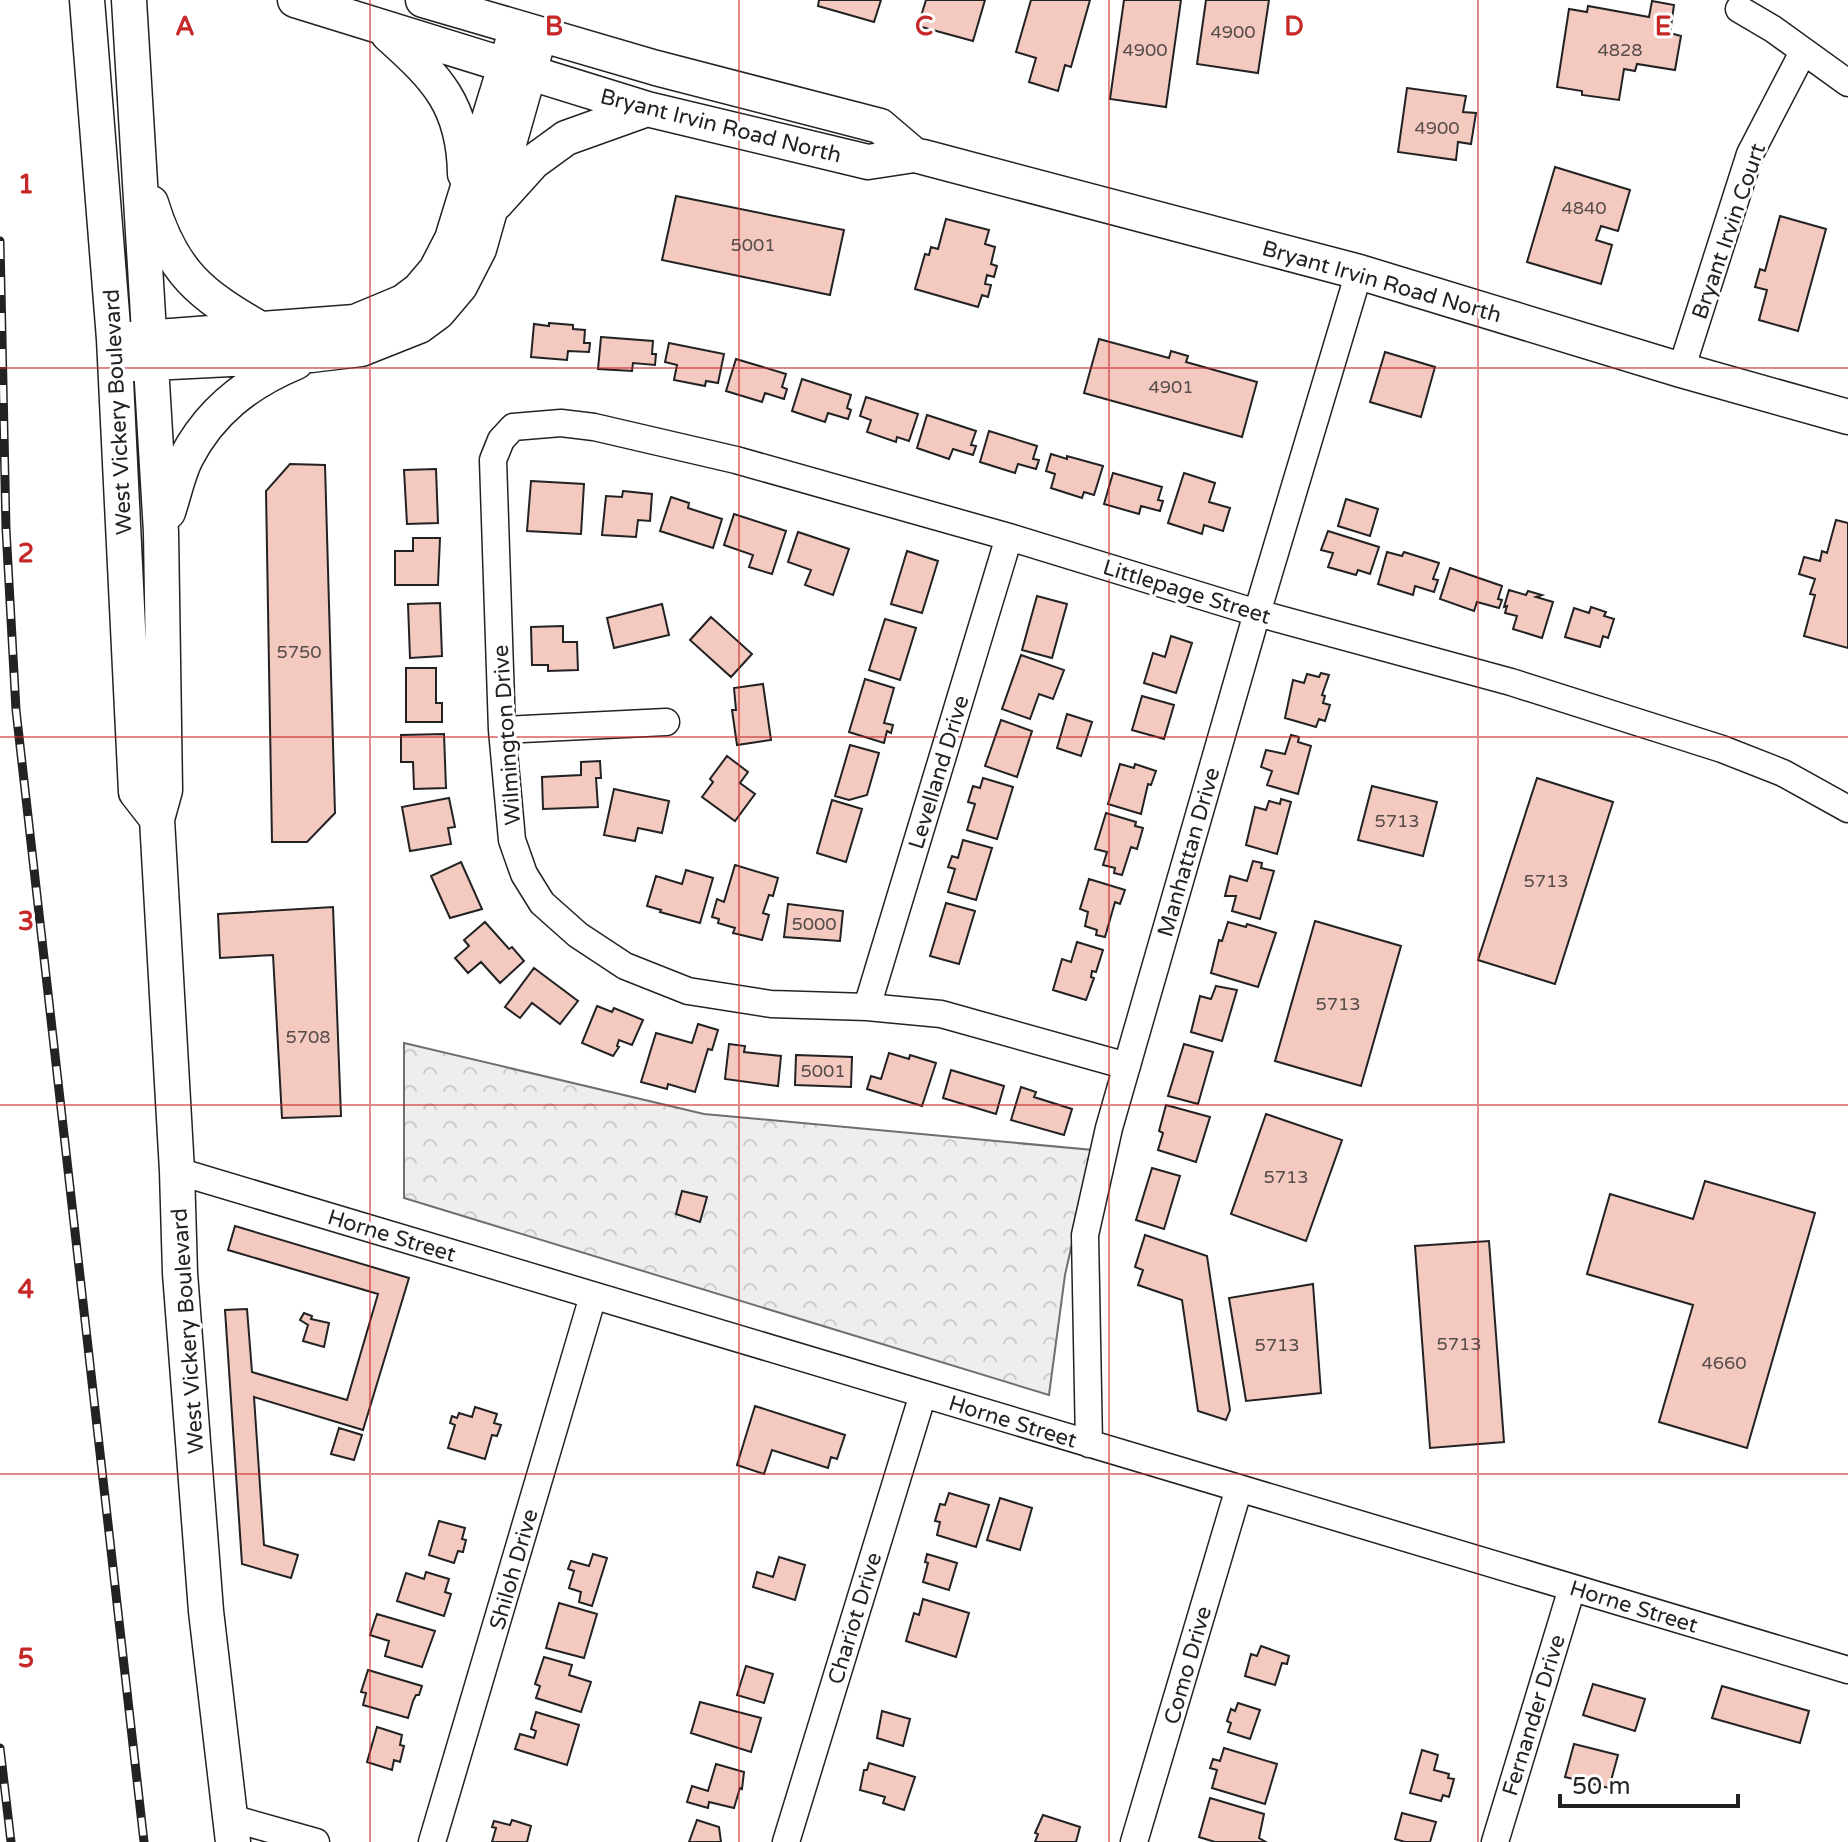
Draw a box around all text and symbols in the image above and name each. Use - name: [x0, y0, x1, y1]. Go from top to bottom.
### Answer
- text: A: [175, 11, 195, 42]
- text: B: [545, 11, 563, 42]
- text: C: [915, 11, 933, 42]
- text: D: [1284, 11, 1304, 42]
- text: E: [1655, 11, 1671, 42]
- house number: 4900: [1210, 21, 1256, 43]
- house number: 4900: [1122, 39, 1168, 61]
- house number: 4828: [1597, 39, 1643, 61]
- street label: Bryant Irvin Road North: [598, 83, 844, 169]
- house number: 4900: [1414, 117, 1460, 139]
- street label: Bryant Irvin Court: [1687, 140, 1771, 323]
- text: 1: [18, 169, 34, 200]
- house number: 4840: [1561, 197, 1607, 219]
- house number: 5001: [730, 234, 776, 256]
- street label: Bryant Irvin Road North: [1259, 235, 1504, 329]
- street label: West Vickery Boulevard: [99, 288, 137, 536]
- house number: 4901: [1148, 376, 1194, 398]
- text: 2: [18, 538, 34, 569]
- street label: Littlepage Street: [1100, 554, 1274, 630]
- house number: 5750: [276, 641, 322, 663]
- street label: Wilmington Drive: [488, 644, 526, 826]
- street label: Levelland Drive: [903, 692, 975, 852]
- street label: Manhattan Drive: [1152, 765, 1226, 940]
- house number: 5713: [1374, 810, 1420, 832]
- house number: 5713: [1523, 870, 1569, 892]
- text: 3: [18, 906, 34, 937]
- house number: 5000: [791, 913, 837, 935]
- house number: 5713: [1315, 993, 1361, 1015]
- house number: 5708: [285, 1026, 331, 1048]
- house number: 5001: [800, 1060, 846, 1082]
- house number: 5713: [1263, 1166, 1309, 1188]
- street label: Horne Street: [325, 1204, 459, 1268]
- street label: West Vickery Boulevard: [166, 1207, 210, 1455]
- text: 4: [18, 1274, 34, 1305]
- house number: 5713: [1436, 1333, 1482, 1355]
- house number: 5713: [1254, 1334, 1300, 1356]
- house number: 4660: [1701, 1352, 1747, 1374]
- street label: Horne Street: [946, 1390, 1080, 1454]
- street label: Shiloh Drive: [484, 1506, 544, 1633]
- street label: Chariot Drive: [823, 1549, 887, 1687]
- street label: Horne Street: [1567, 1575, 1701, 1639]
- street label: Como Drive: [1159, 1603, 1217, 1727]
- street label: Fernander Drive: [1497, 1632, 1571, 1799]
- text: 5: [18, 1643, 34, 1674]
- scale bar: [1560, 1758, 1738, 1808]
- text: 50 m: [1572, 1772, 1630, 1801]

